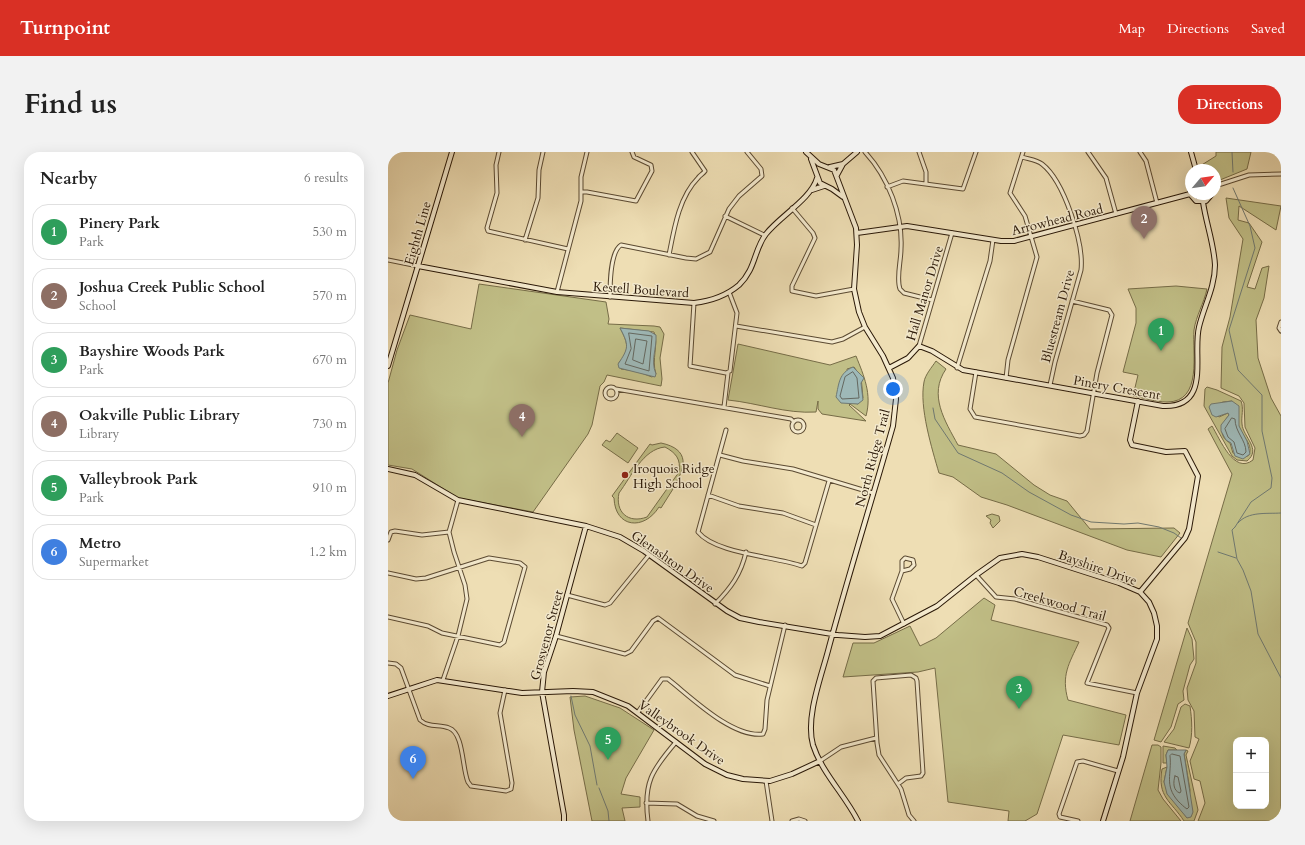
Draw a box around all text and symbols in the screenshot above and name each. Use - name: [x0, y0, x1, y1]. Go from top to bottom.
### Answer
- text: Turnpoint: [20, 15, 110, 41]
- text: Map: [1119, 19, 1145, 38]
- text: Directions: [1167, 19, 1229, 38]
- text: Saved: [1251, 19, 1285, 38]
- text: Find us: [24, 85, 117, 123]
- button: Directions: [1178, 85, 1281, 124]
- north arrow: [1185, 164, 1221, 200]
- text: Nearby: [40, 167, 97, 190]
- text: 6 results: [304, 169, 348, 187]
- street label: Eighth Line: [400, 199, 436, 267]
- street label: Arrowhead Road: [1010, 200, 1105, 240]
- pin: 2: [1131, 206, 1157, 239]
- text: Pinery Park: [79, 213, 160, 233]
- text: 1: [51, 223, 57, 241]
- text: 530 m: [313, 223, 347, 241]
- text: Park: [79, 233, 104, 251]
- street label: Hall Manor Drive: [902, 243, 948, 343]
- street label: Bluestream Drive: [1037, 268, 1079, 365]
- text: Joshua Creek Public School: [79, 277, 265, 297]
- street label: Kestell Boulevard: [592, 278, 690, 302]
- text: 2: [51, 287, 57, 305]
- text: 570 m: [313, 287, 347, 305]
- text: School: [79, 297, 116, 315]
- pin: 1: [1148, 318, 1174, 351]
- text: Bayshire Woods Park: [79, 341, 225, 361]
- text: 3: [51, 351, 57, 369]
- text: 670 m: [313, 351, 347, 369]
- text: Park: [79, 361, 104, 379]
- street label: Pinery Crescent: [1072, 371, 1162, 404]
- your location: [883, 379, 903, 399]
- pin: 4: [509, 404, 535, 437]
- text: Oakville Public Library: [79, 405, 240, 425]
- street label: North Ridge Trail: [851, 407, 895, 509]
- text: 4: [51, 415, 57, 433]
- text: 730 m: [313, 415, 347, 433]
- text: Library: [79, 425, 119, 443]
- place label: Iroquois Ridge High School: [633, 460, 715, 493]
- text: Valleybrook Park: [79, 469, 198, 489]
- marker: Iroquois Ridge High School: [620, 470, 630, 480]
- text: 5: [51, 479, 57, 497]
- text: 910 m: [313, 479, 347, 497]
- text: Park: [79, 489, 104, 507]
- street label: Glenashton Drive: [627, 526, 718, 597]
- text: Metro: [79, 533, 121, 553]
- text: 6: [51, 543, 57, 561]
- text: 1.2 km: [309, 543, 347, 561]
- street label: Bayshire Drive: [1056, 546, 1139, 590]
- text: Supermarket: [79, 553, 149, 571]
- street label: Creekwood Trail: [1011, 582, 1109, 626]
- street label: Grosvenor Street: [526, 588, 568, 682]
- pin: 3: [1006, 676, 1032, 709]
- street label: Valleybrook Drive: [634, 696, 729, 770]
- pin: 5: [595, 727, 621, 760]
- map controls: [1233, 737, 1269, 809]
- button: +: [1233, 737, 1269, 773]
- pin: 6: [400, 746, 426, 779]
- button: −: [1233, 773, 1269, 809]

